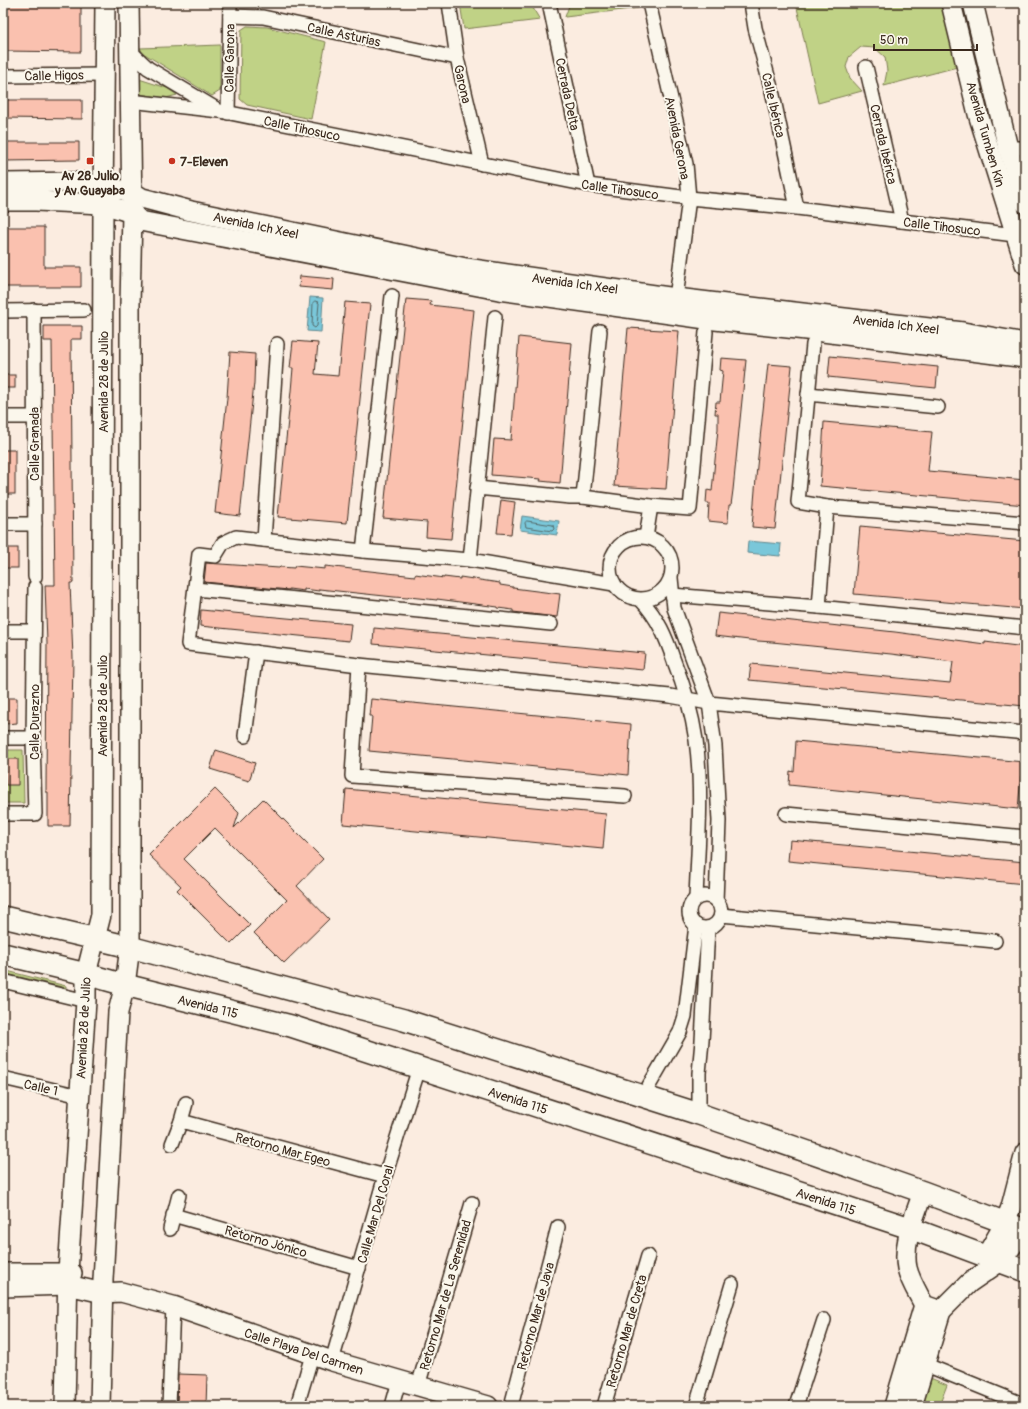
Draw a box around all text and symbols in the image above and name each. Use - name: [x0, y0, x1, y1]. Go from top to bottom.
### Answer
- street label: Calle Asturias: [306, 19, 382, 51]
- street label: Calle Garona: [221, 23, 239, 93]
- scale bar: [874, 26, 977, 52]
- text: 50 m: [880, 33, 908, 48]
- street label: Cerrada Delta: [552, 56, 583, 132]
- street label: Garona: [450, 63, 474, 105]
- street label: Calle Higos: [24, 67, 84, 85]
- street label: Calle Ibérica: [758, 71, 788, 139]
- street label: Avenida Tumben Kin: [962, 80, 1008, 189]
- street label: Avenida Gerona: [661, 95, 693, 181]
- street label: Cerrada Ibérica: [866, 103, 900, 186]
- street label: Calle Tihosuco: [262, 113, 341, 145]
- place label: 7-Eleven: [180, 154, 229, 170]
- marker: Av 28 Julio y Av Guayaba: [85, 156, 95, 166]
- marker: 7-Eleven: [167, 156, 177, 166]
- place label: Av 28 Julio y Av Guayaba: [54, 168, 125, 199]
- street label: Calle Tihosuco: [580, 177, 659, 203]
- street label: Avenida Ich Xeel: [212, 209, 300, 243]
- street label: Calle Tihosuco: [902, 214, 981, 240]
- street label: Avenida Ich Xeel: [531, 270, 619, 298]
- street label: Avenida Ich Xeel: [852, 312, 940, 338]
- street label: Avenida 28 de Julio: [96, 331, 112, 433]
- street label: Calle Granada: [27, 407, 43, 481]
- street label: Avenida 28 de Julio: [95, 655, 111, 757]
- street label: Calle Durazno: [27, 684, 43, 760]
- street label: Avenida 28 de Julio: [73, 977, 95, 1079]
- street label: Avenida 115: [176, 992, 240, 1022]
- street label: Calle 1: [22, 1076, 59, 1100]
- street label: Avenida 115: [486, 1084, 550, 1118]
- street label: Retorno Mar Egeo: [233, 1130, 332, 1170]
- street label: Calle Mar Del Coral: [354, 1163, 398, 1265]
- street label: Avenida 115: [794, 1185, 858, 1219]
- street label: Retorno Mar de La Serenidad: [417, 1218, 475, 1372]
- street label: Retorno Jónico: [223, 1223, 309, 1261]
- street label: Retorno Mar de Java: [514, 1261, 558, 1372]
- street label: Retorno Mar de Creta: [603, 1273, 651, 1390]
- street label: Calle Playa Del Carmen: [242, 1325, 365, 1379]

